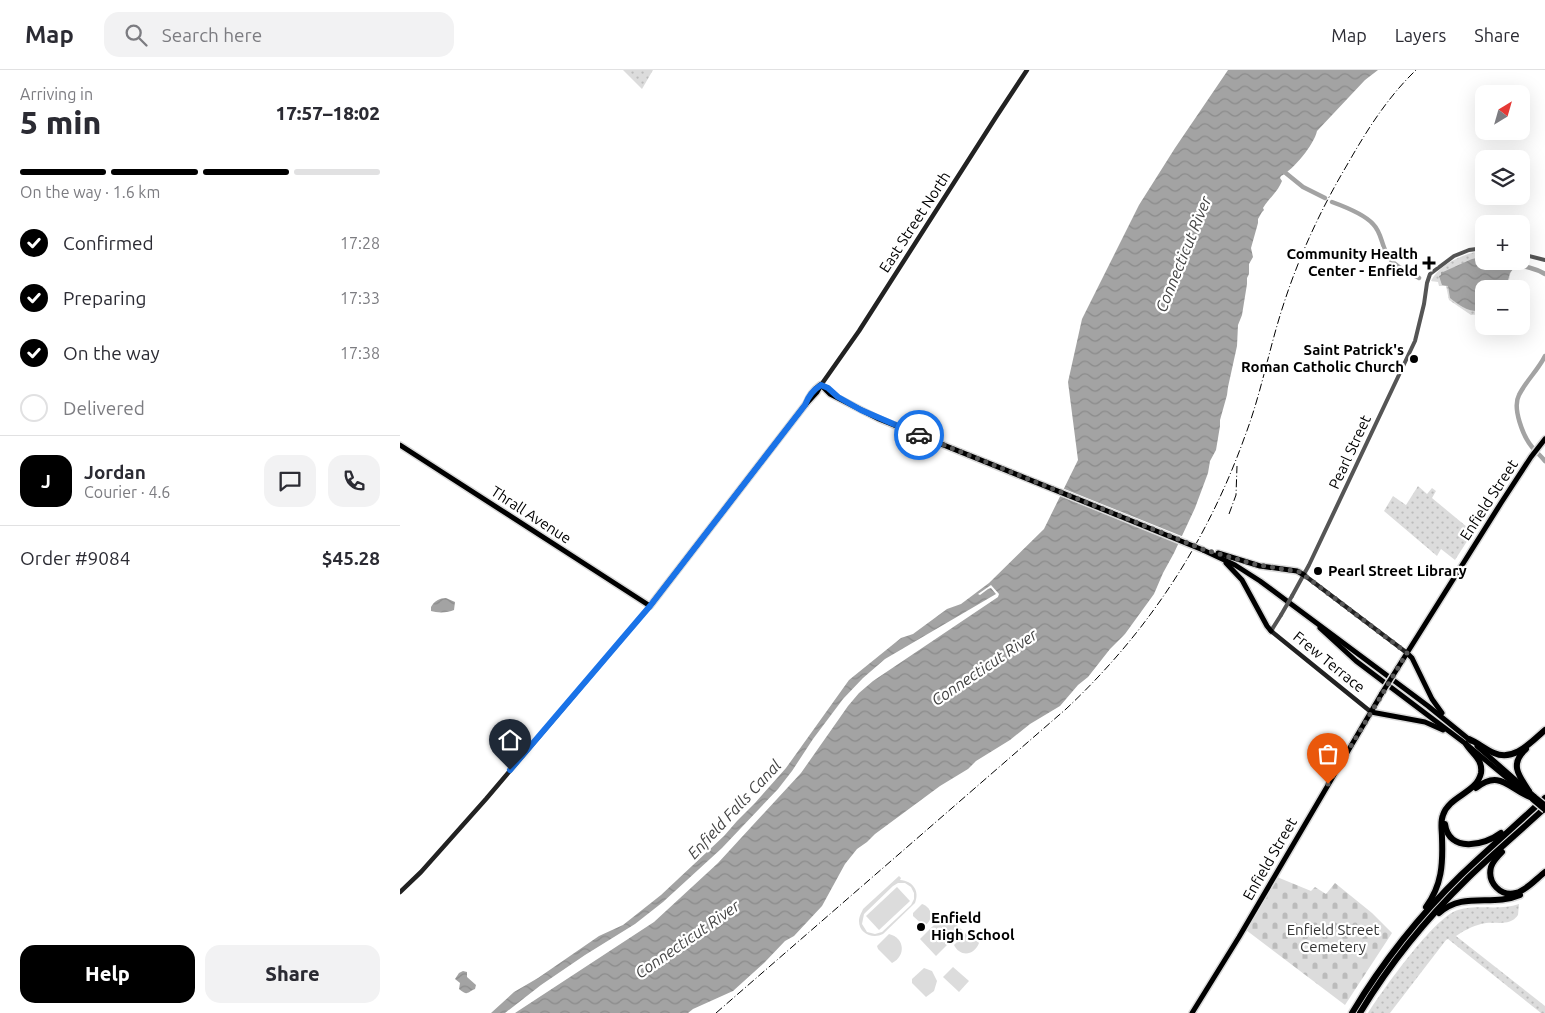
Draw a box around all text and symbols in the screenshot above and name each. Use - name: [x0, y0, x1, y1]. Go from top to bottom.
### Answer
- search box: [104, 12, 454, 57]
- text: Map: [25, 21, 74, 48]
- icon: search: [122, 21, 150, 49]
- text: Search here: [162, 24, 262, 46]
- text: Map: [1331, 25, 1367, 45]
- text: Layers: [1395, 25, 1446, 45]
- text: Share: [1474, 25, 1520, 45]
- text: Arriving in: [20, 85, 93, 103]
- north arrow: [1475, 85, 1530, 140]
- map controls: [1475, 85, 1530, 335]
- text: 17:57–18:02: [275, 102, 380, 124]
- text: 5 min: [20, 104, 101, 140]
- button: layers: [1475, 150, 1530, 205]
- street label: East Street North: [876, 168, 954, 275]
- text: On the way · 1.6 km: [20, 183, 160, 201]
- water label: Connecticut River: [1152, 193, 1215, 315]
- button: +: [1475, 215, 1530, 270]
- icon: check: [20, 229, 48, 257]
- text: Confirmed: [63, 232, 154, 254]
- text: 17:28: [340, 234, 380, 252]
- place label: Community Health Center - Enfield: [1286, 245, 1418, 279]
- marker: Community Health Center - Enfield: [1422, 256, 1436, 270]
- button: −: [1475, 280, 1530, 335]
- icon: check: [20, 284, 48, 312]
- text: Preparing: [63, 287, 147, 309]
- text: 17:33: [340, 289, 380, 307]
- icon: check: [20, 339, 48, 367]
- place label: Saint Patrick's Roman Catholic Church: [1241, 341, 1404, 375]
- text: On the way: [63, 342, 160, 364]
- text: 17:38: [340, 344, 380, 362]
- marker: Saint Patrick's Roman Catholic Church: [1408, 353, 1420, 365]
- text: Delivered: [63, 397, 145, 419]
- courier: [894, 410, 944, 460]
- street label: Pearl Street: [1325, 412, 1374, 491]
- icon: car: [905, 421, 933, 449]
- button: chat: [264, 455, 316, 507]
- button: phone: [328, 455, 380, 507]
- street label: Enfield Street: [1456, 456, 1521, 543]
- text: Jordan: [84, 461, 146, 483]
- text: J: [41, 470, 51, 492]
- street label: Thrall Avenue: [488, 482, 575, 547]
- text: Courier · 4.6: [84, 483, 170, 501]
- text: Order #9084: [20, 547, 130, 569]
- text: $45.28: [322, 547, 380, 569]
- place label: Pearl Street Library: [1328, 562, 1467, 579]
- marker: Pearl Street Library: [1312, 565, 1324, 577]
- water label: Connecticut River: [928, 625, 1041, 709]
- street label: Frew Terrace: [1290, 628, 1368, 696]
- pin: [489, 719, 531, 770]
- icon: home: [496, 726, 524, 754]
- pin: [1307, 733, 1349, 784]
- icon: bag: [1314, 740, 1342, 768]
- water label: Enfield Falls Canal: [684, 756, 785, 863]
- street label: Enfield Street: [1239, 814, 1300, 903]
- water label: Connecticut River: [631, 896, 743, 982]
- place label: Enfield High School: [931, 909, 1015, 943]
- marker: Enfield High School: [915, 921, 927, 933]
- park label: Enfield Street Cemetery: [1287, 921, 1379, 955]
- button: Help: [20, 945, 195, 1003]
- button: Share: [205, 945, 380, 1003]

